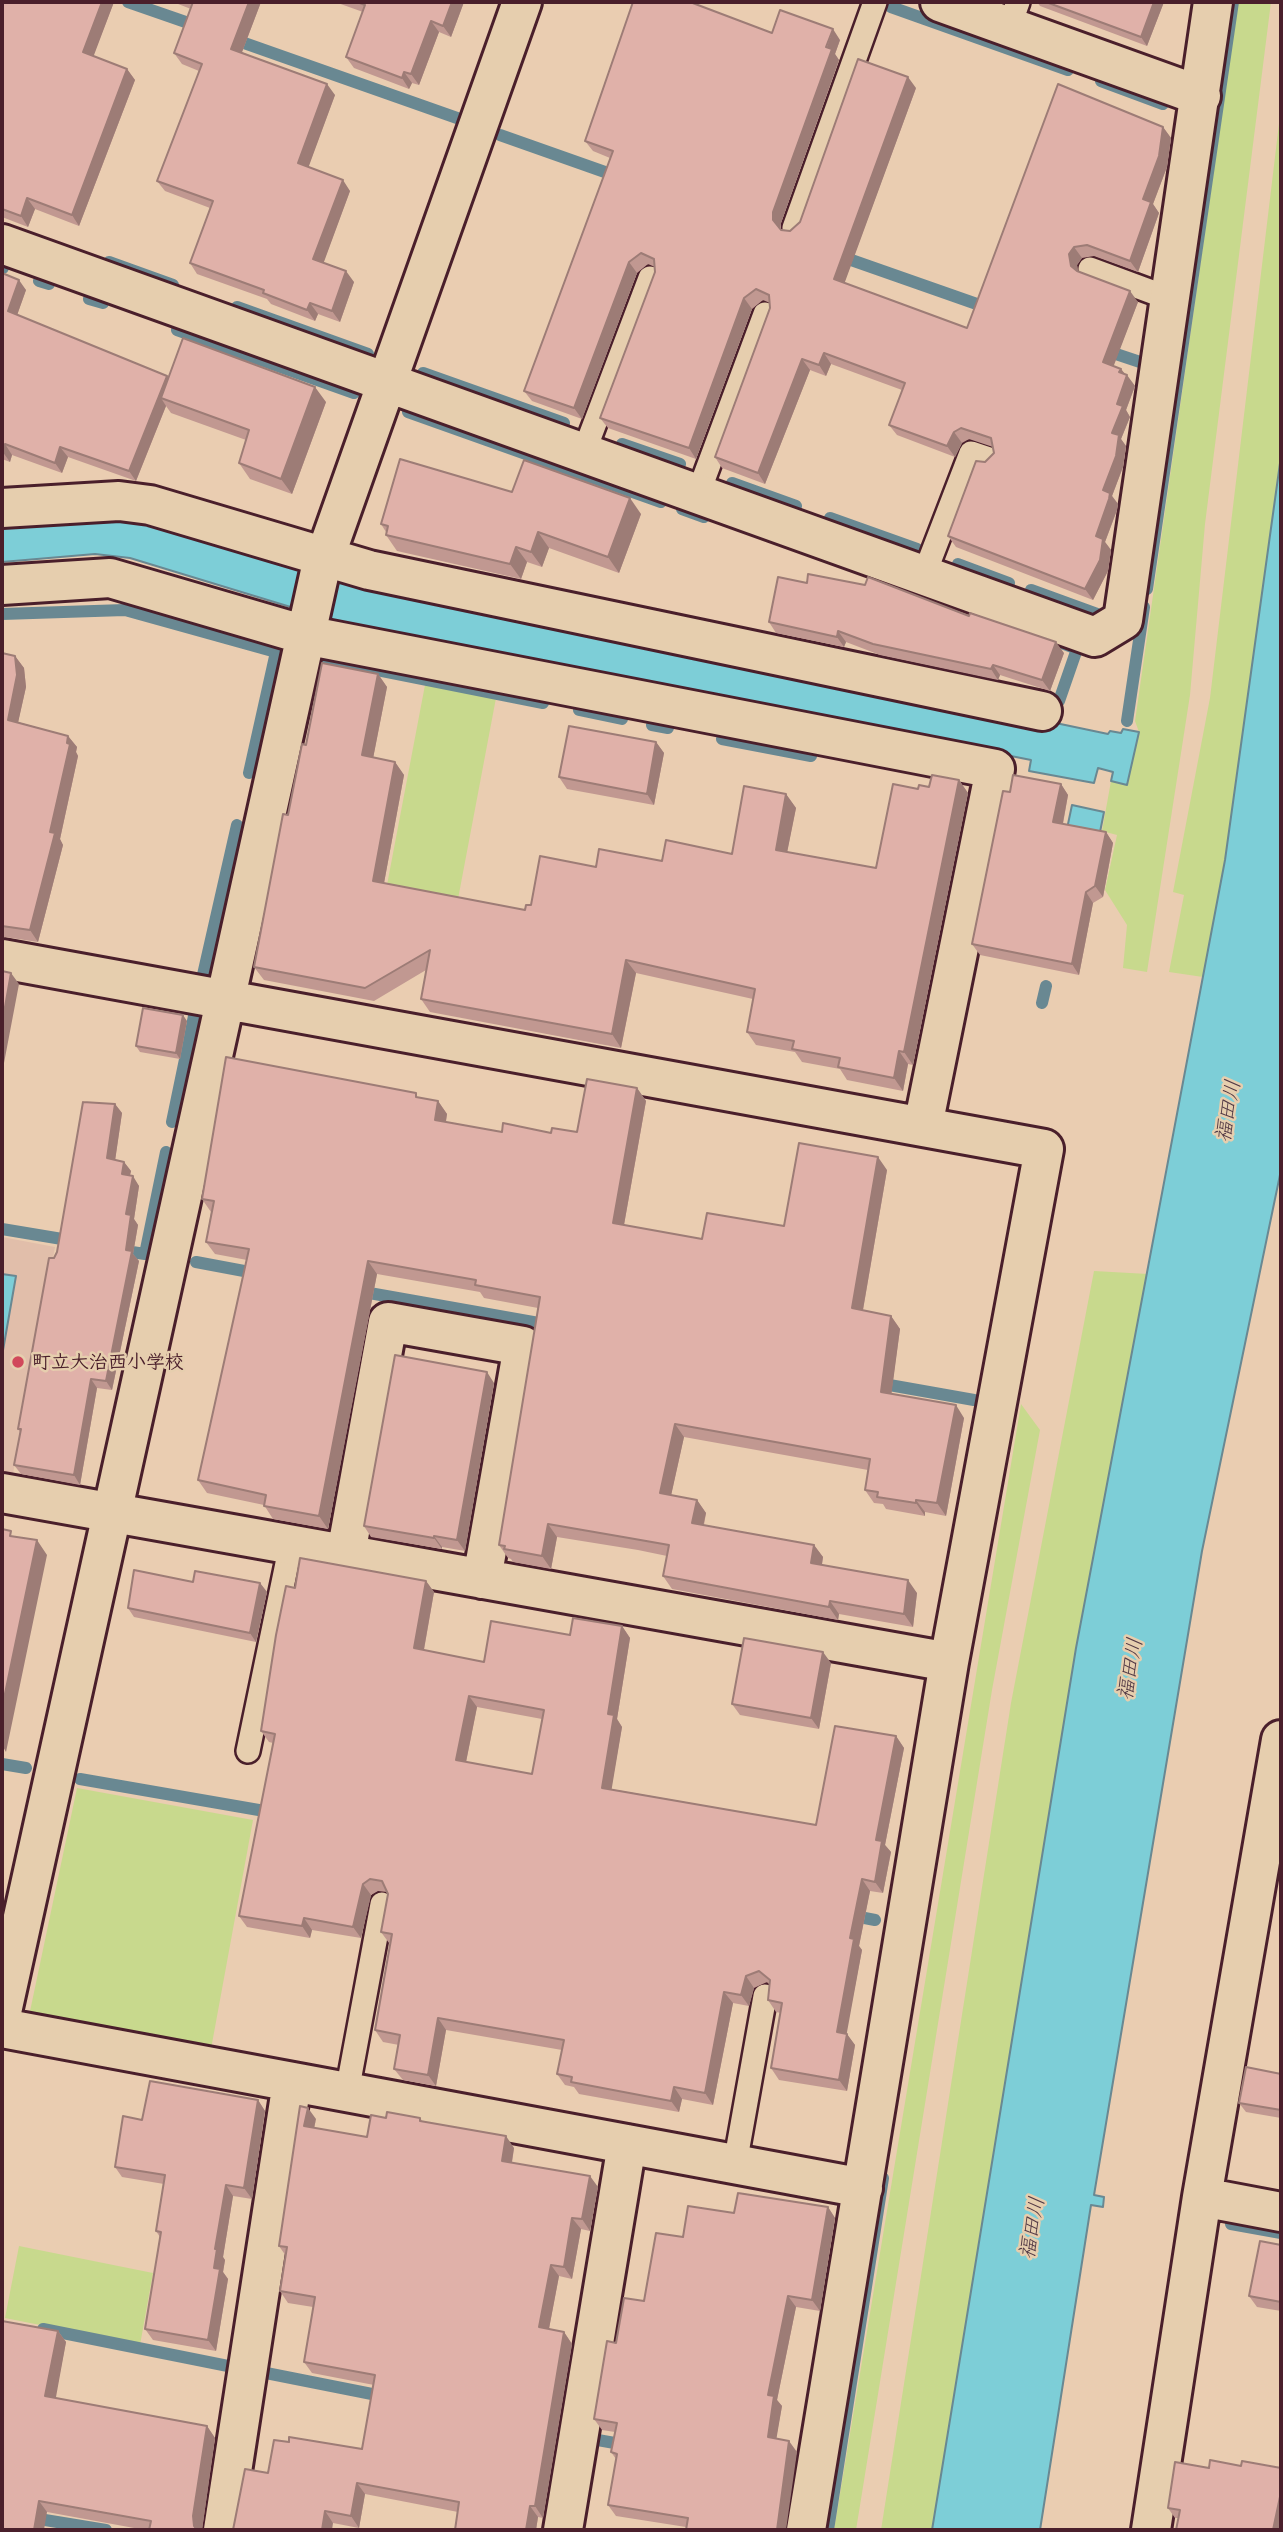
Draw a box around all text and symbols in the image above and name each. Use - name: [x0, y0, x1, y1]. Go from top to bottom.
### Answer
- water label: 福田川: [1210, 1078, 1246, 1144]
- place label: 町立大治西小学校: [32, 1351, 184, 1373]
- marker: 町立大治西小学校: [10, 1354, 26, 1370]
- water label: 福田川: [1112, 1636, 1148, 1702]
- water label: 福田川: [1014, 2195, 1050, 2261]

